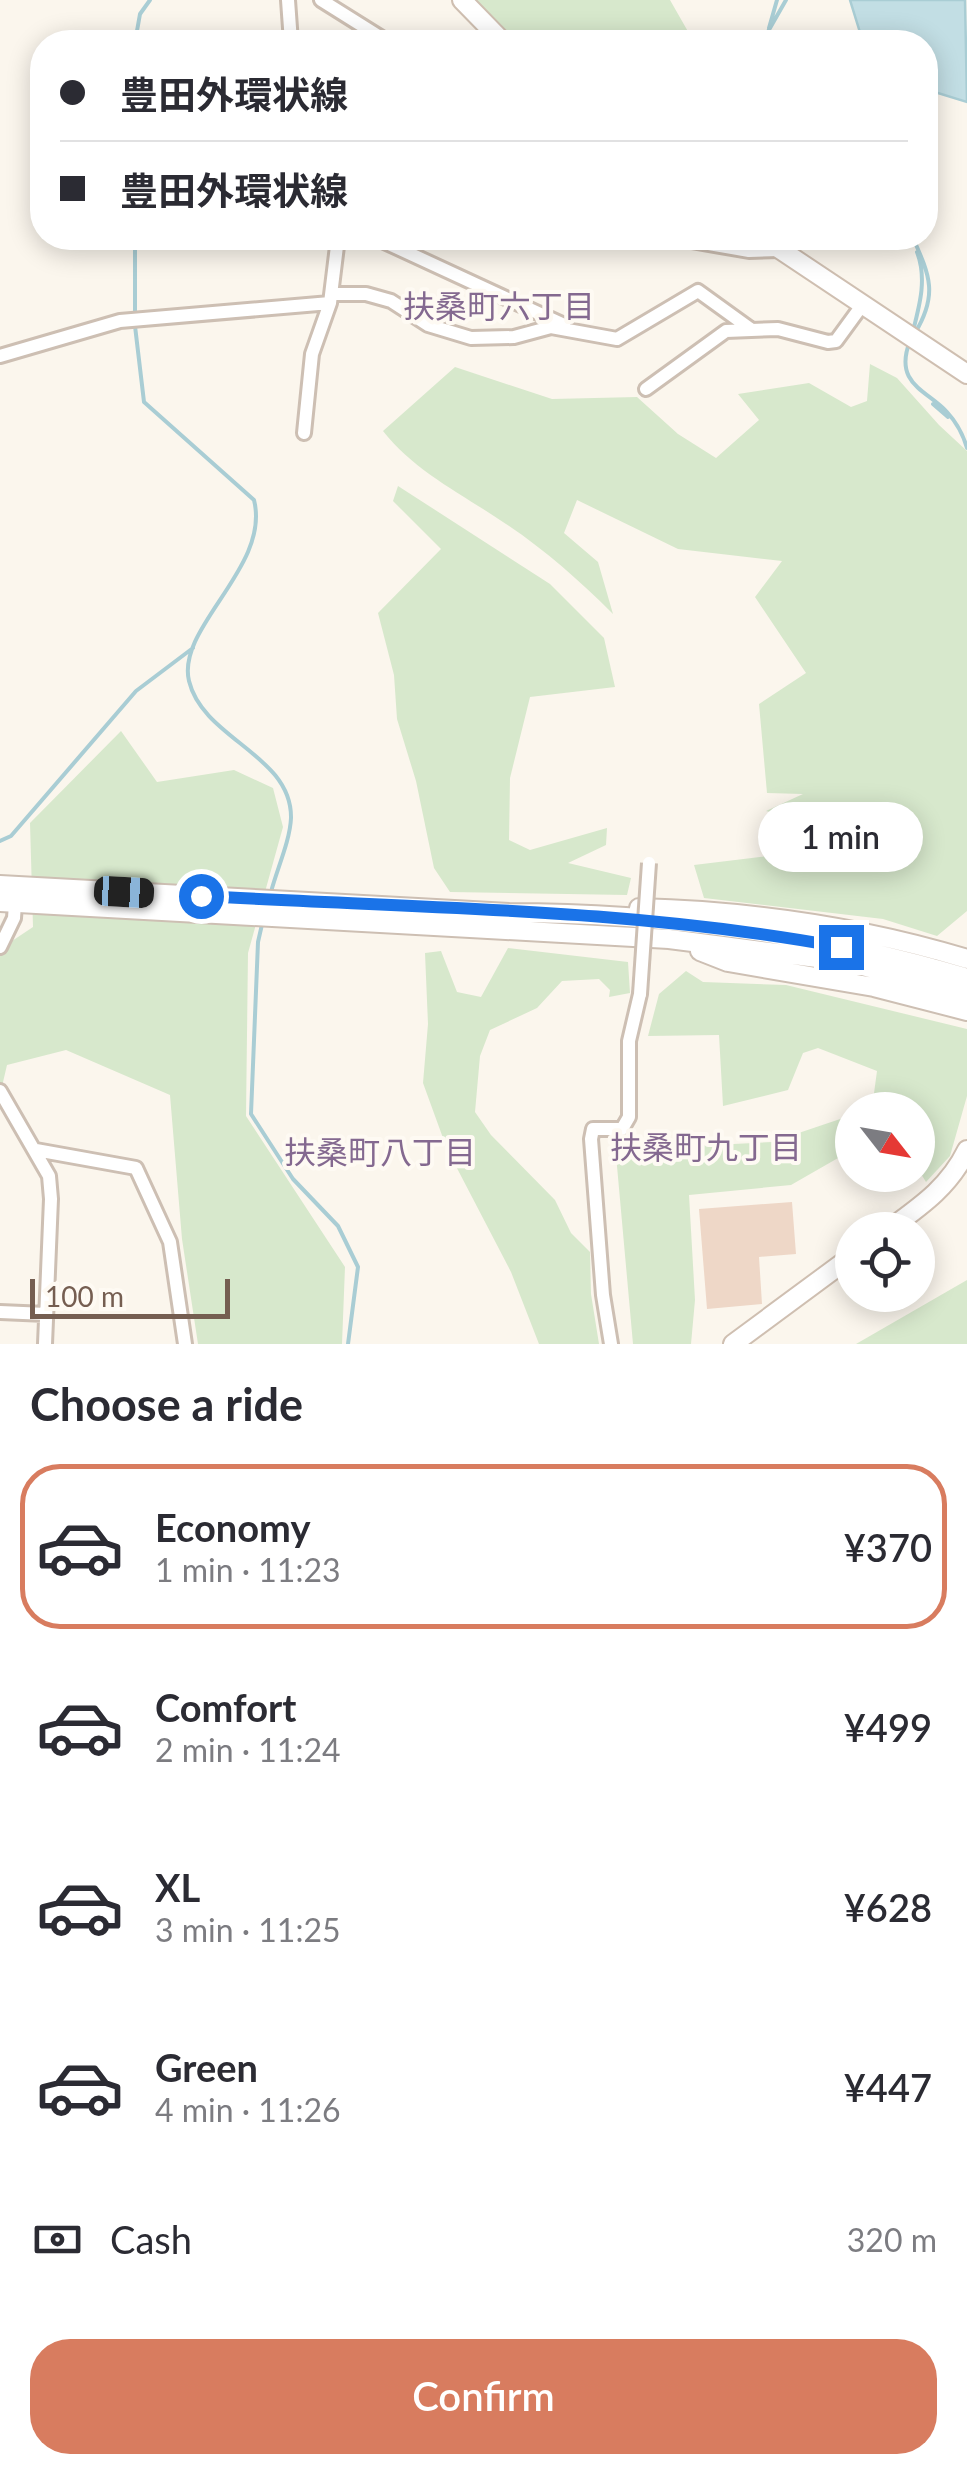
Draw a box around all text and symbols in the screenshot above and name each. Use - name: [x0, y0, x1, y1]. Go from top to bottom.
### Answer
- text: 豊田外環状線: [120, 71, 348, 117]
- text: 豊田外環状線: [120, 167, 348, 213]
- district label: 扶桑町六丁目: [403, 286, 595, 325]
- callout: 1 min: [758, 802, 924, 872]
- text: 1 min: [801, 817, 880, 856]
- route start: [179, 874, 224, 919]
- car: [93, 875, 155, 909]
- route end: [819, 925, 864, 970]
- north arrow: [835, 1092, 935, 1192]
- map controls: [835, 1092, 935, 1312]
- district label: 扶桑町九丁目: [610, 1127, 802, 1166]
- district label: 扶桑町八丁目: [284, 1132, 476, 1171]
- button: locate: [835, 1212, 935, 1312]
- scale bar: [30, 1274, 230, 1318]
- text: 100 m: [45, 1279, 124, 1313]
- text: Choose a ride: [30, 1377, 303, 1431]
- icon: car: [35, 1502, 125, 1592]
- text: Economy: [155, 1504, 310, 1550]
- text: ¥370: [844, 1524, 932, 1570]
- text: 1 min · 11:23: [155, 1550, 341, 1589]
- icon: car: [35, 1682, 125, 1772]
- text: Comfort: [155, 1684, 296, 1730]
- text: ¥499: [844, 1704, 932, 1750]
- text: 2 min · 11:24: [155, 1730, 341, 1769]
- icon: car: [35, 1862, 125, 1952]
- text: XL: [155, 1864, 200, 1910]
- text: ¥628: [844, 1884, 932, 1930]
- text: 3 min · 11:25: [155, 1910, 341, 1949]
- icon: car: [35, 2042, 125, 2132]
- text: Green: [155, 2044, 258, 2090]
- text: ¥447: [844, 2064, 932, 2110]
- text: 4 min · 11:26: [155, 2090, 341, 2129]
- icon: cash: [30, 2212, 85, 2267]
- text: Cash: [110, 2216, 192, 2262]
- text: 320 m: [847, 2220, 937, 2259]
- button: Confirm: [30, 2339, 937, 2454]

